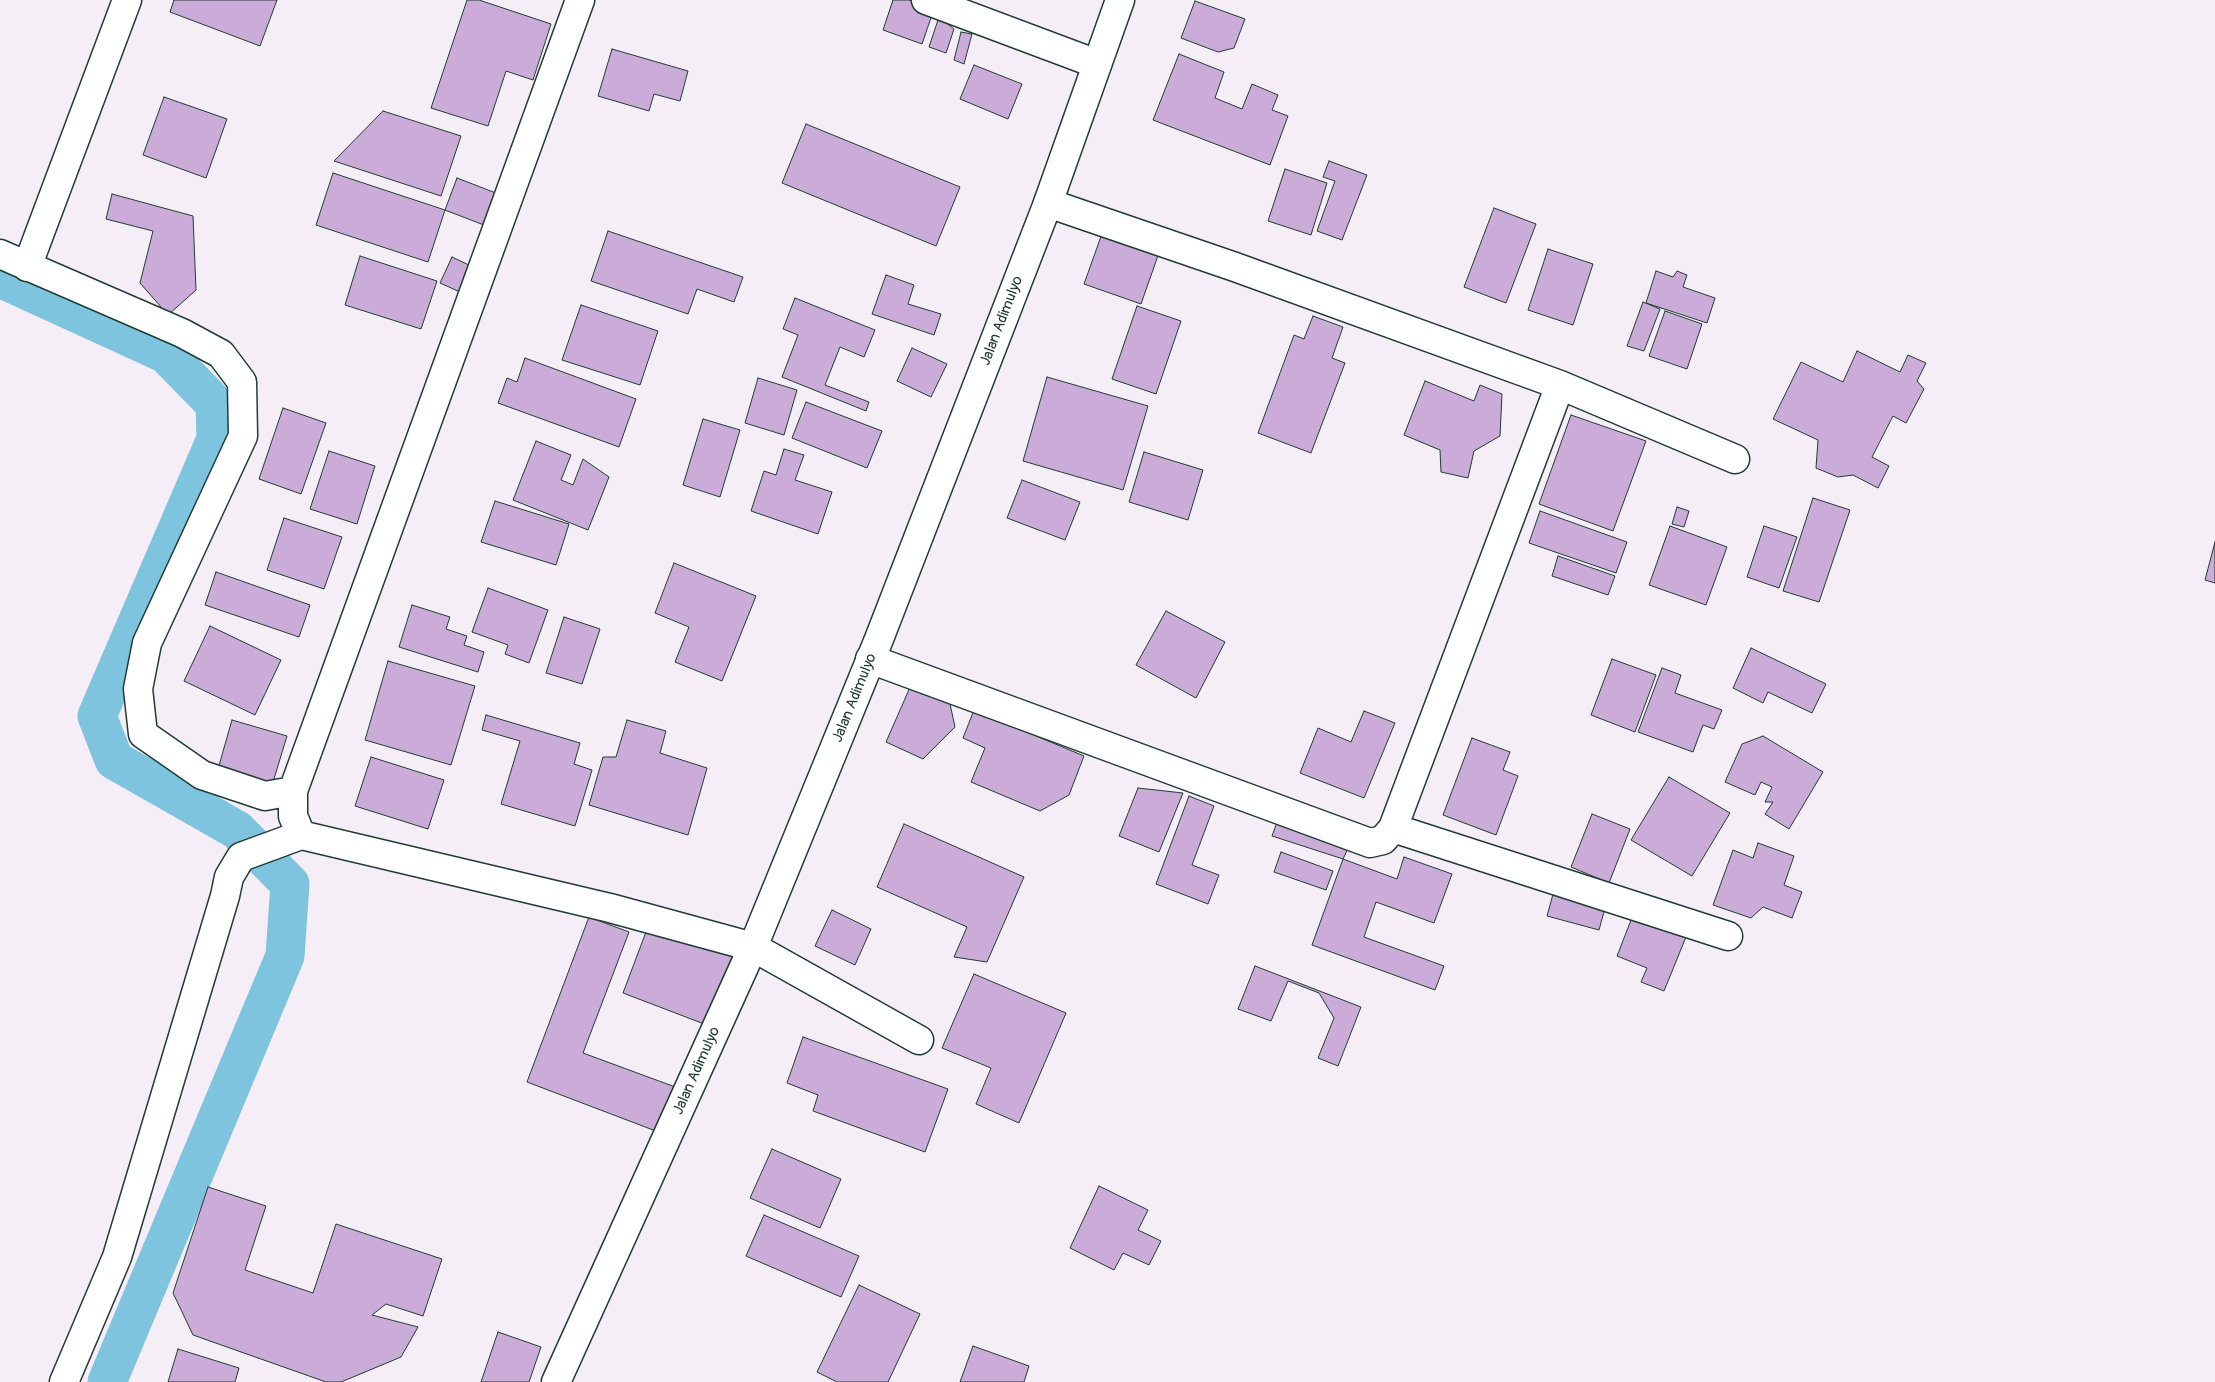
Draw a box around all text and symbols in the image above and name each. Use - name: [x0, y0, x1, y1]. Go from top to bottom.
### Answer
- street label: Jalan Adimulyo: [977, 274, 1027, 368]
- street label: Jalan Adimulyo: [829, 651, 881, 745]
- street label: Jalan Adimulyo: [670, 1024, 724, 1118]

